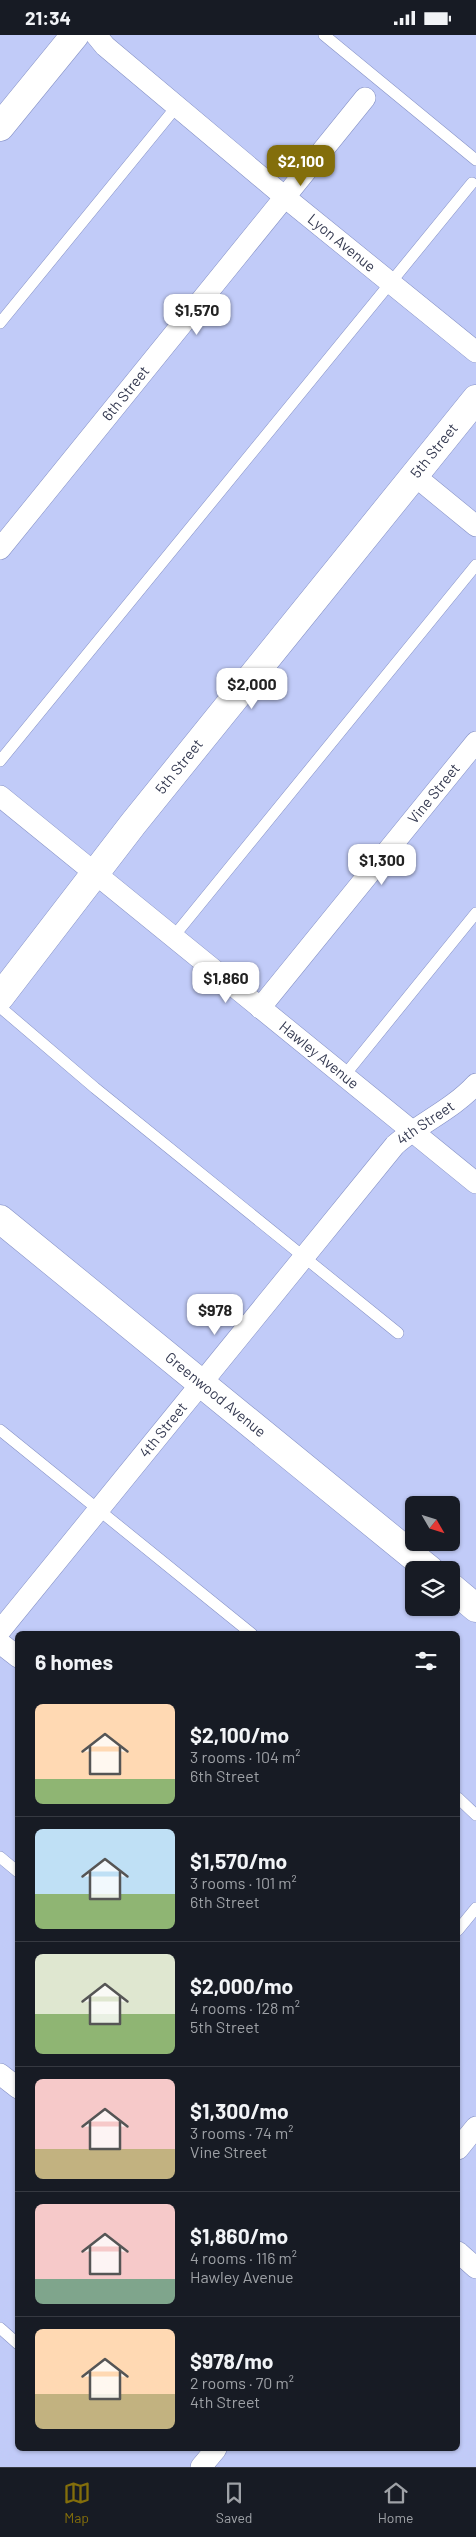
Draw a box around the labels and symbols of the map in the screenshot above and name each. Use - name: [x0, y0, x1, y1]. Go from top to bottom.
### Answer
- pin: $2,100: [260, 145, 342, 187]
- street label: Lyon Avenue: [305, 209, 380, 275]
- pin: $1,570: [156, 293, 238, 336]
- street label: 6th Street: [98, 362, 153, 424]
- street label: 5th Street: [406, 419, 461, 481]
- pin: $2,000: [211, 667, 293, 710]
- street label: 5th Street: [151, 735, 206, 797]
- street label: Vine Street: [403, 759, 463, 827]
- pin: $1,300: [341, 843, 423, 886]
- pin: $1,860: [185, 961, 267, 1004]
- street label: Hawley Avenue: [276, 1017, 363, 1092]
- street label: 4th Street: [392, 1096, 457, 1148]
- pin: $978: [185, 1293, 245, 1336]
- street label: Greenwood Avenue: [162, 1348, 270, 1440]
- street label: 4th Street: [135, 1398, 190, 1461]
- north arrow: [405, 1496, 460, 1551]

